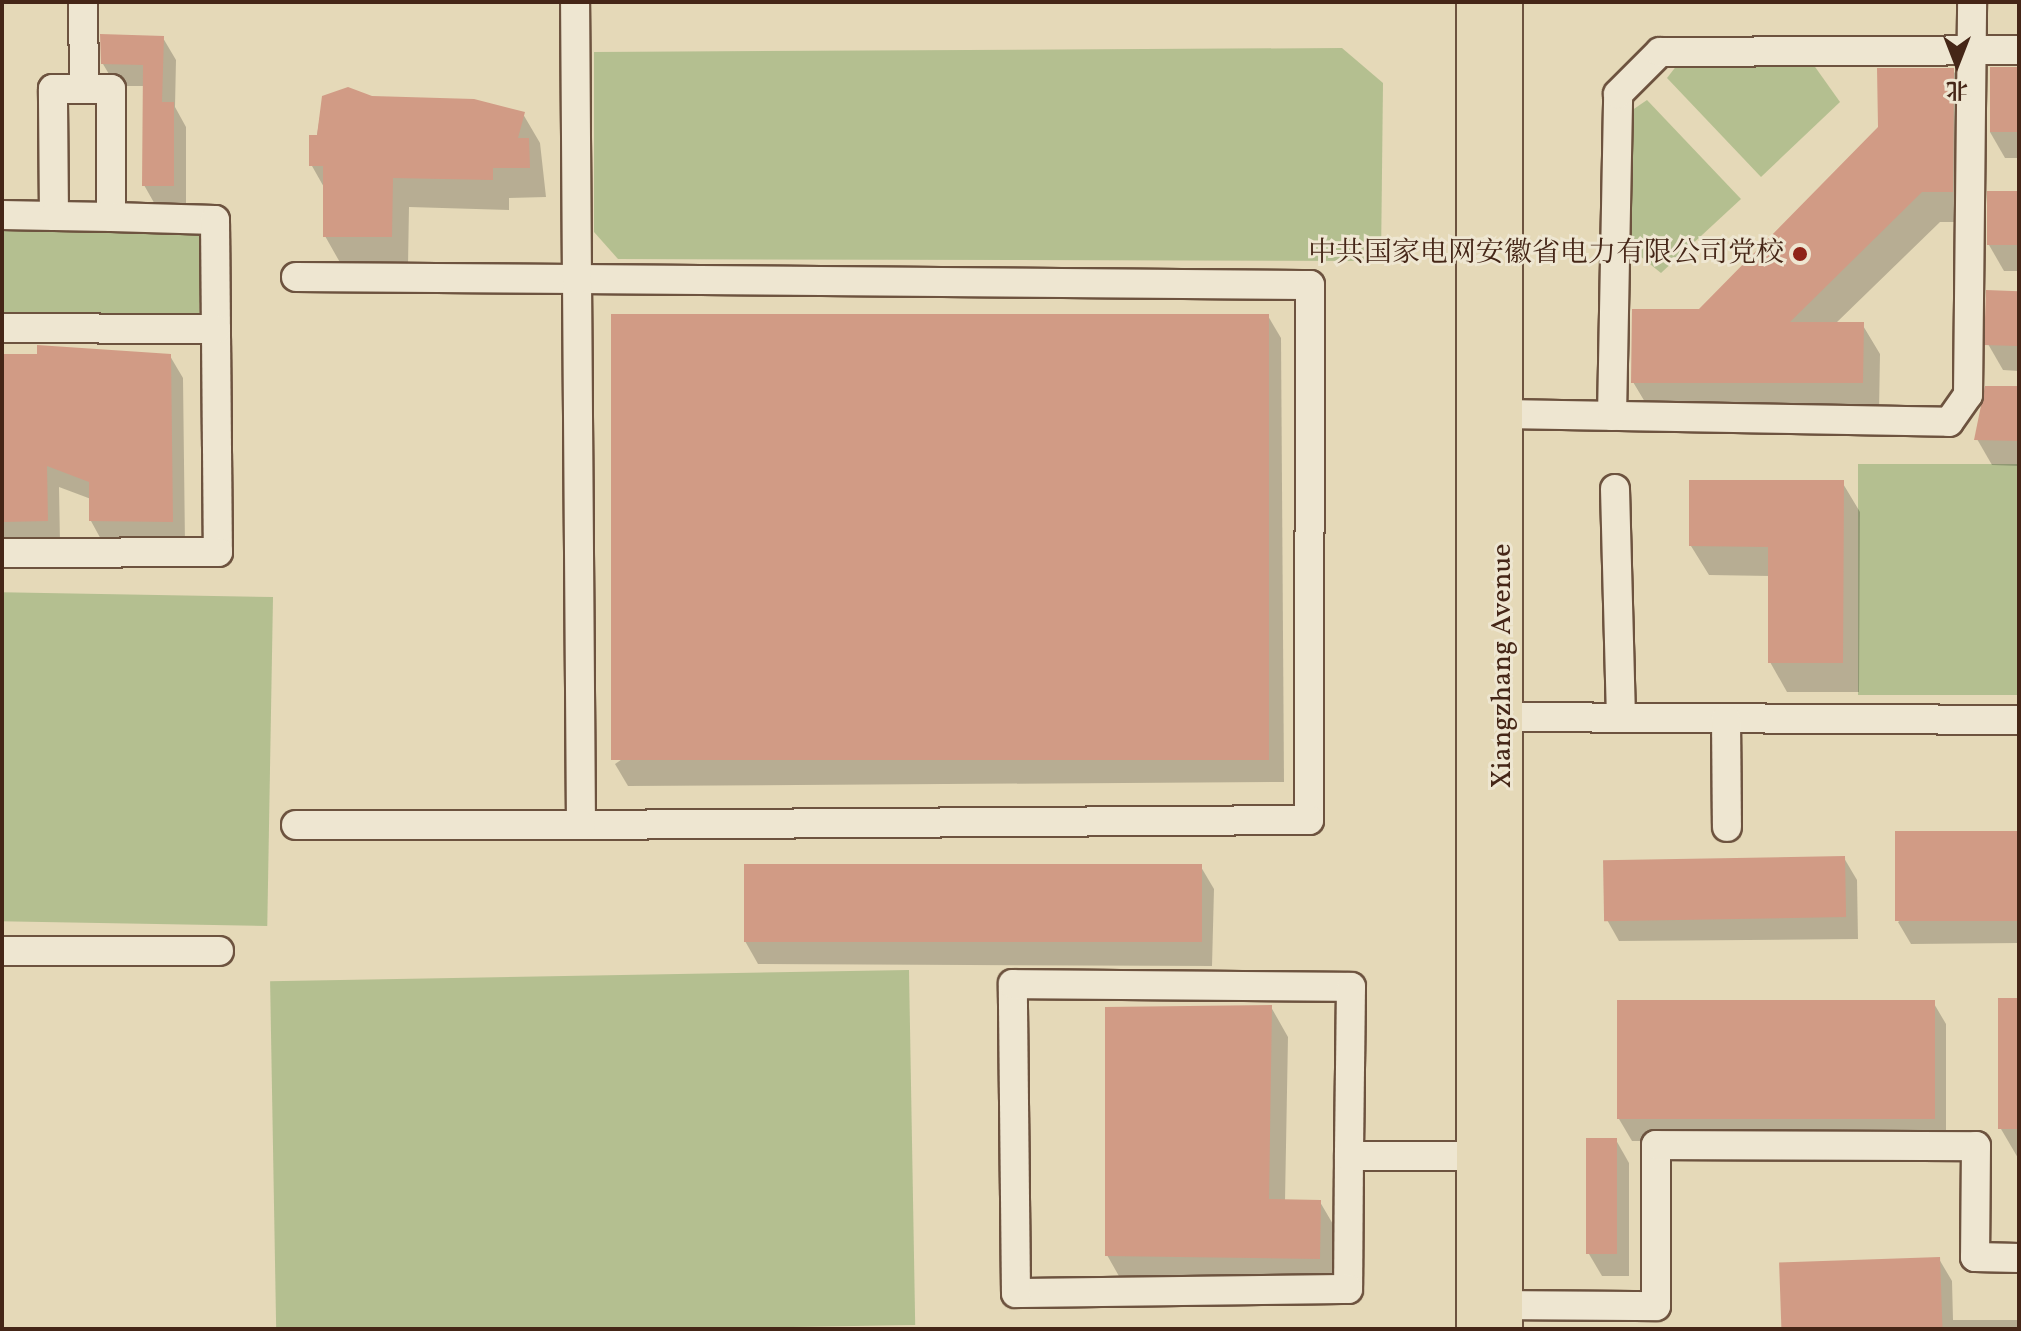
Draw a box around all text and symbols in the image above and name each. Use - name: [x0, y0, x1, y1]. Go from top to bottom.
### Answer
- north arrow: [1917, 24, 1997, 104]
- text: 北: [1946, 73, 1968, 104]
- place label: 中共国家电网安徽省电力有限公司党校: [1308, 237, 1784, 271]
- marker: 中共国家电网安徽省电力有限公司党校: [1791, 245, 1809, 263]
- street label: Xiangzhang Avenue: [1486, 544, 1520, 788]

